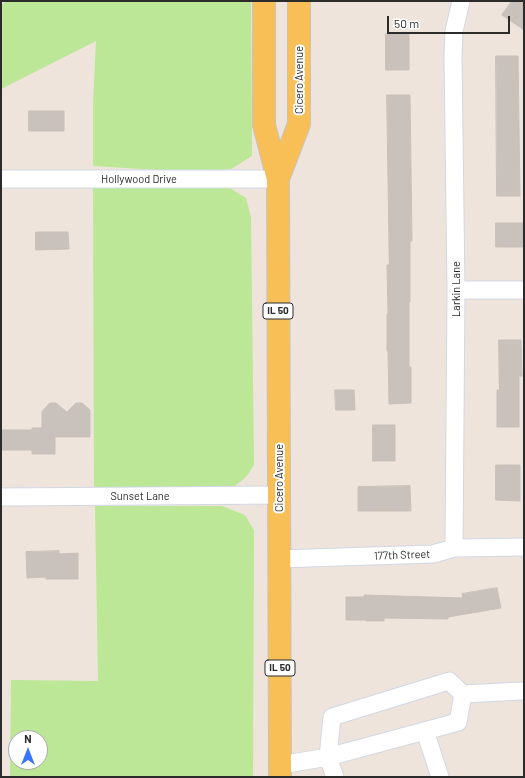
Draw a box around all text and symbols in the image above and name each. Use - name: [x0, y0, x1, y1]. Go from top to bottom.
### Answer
- scale bar: [389, 8, 512, 34]
- text: 50 m: [394, 16, 419, 30]
- street label: Cicero Avenue: [292, 46, 306, 114]
- street label: Hollywood Drive: [101, 172, 177, 186]
- street label: Larkin Lane: [449, 261, 463, 317]
- road number: IL 50: [263, 303, 293, 319]
- street label: Cicero Avenue: [272, 444, 286, 512]
- street label: Sunset Lane: [110, 489, 170, 503]
- street label: 177th Street: [374, 547, 430, 563]
- road number: IL 50: [265, 660, 295, 676]
- north arrow: [8, 730, 48, 770]
- text: N: [24, 732, 32, 745]

